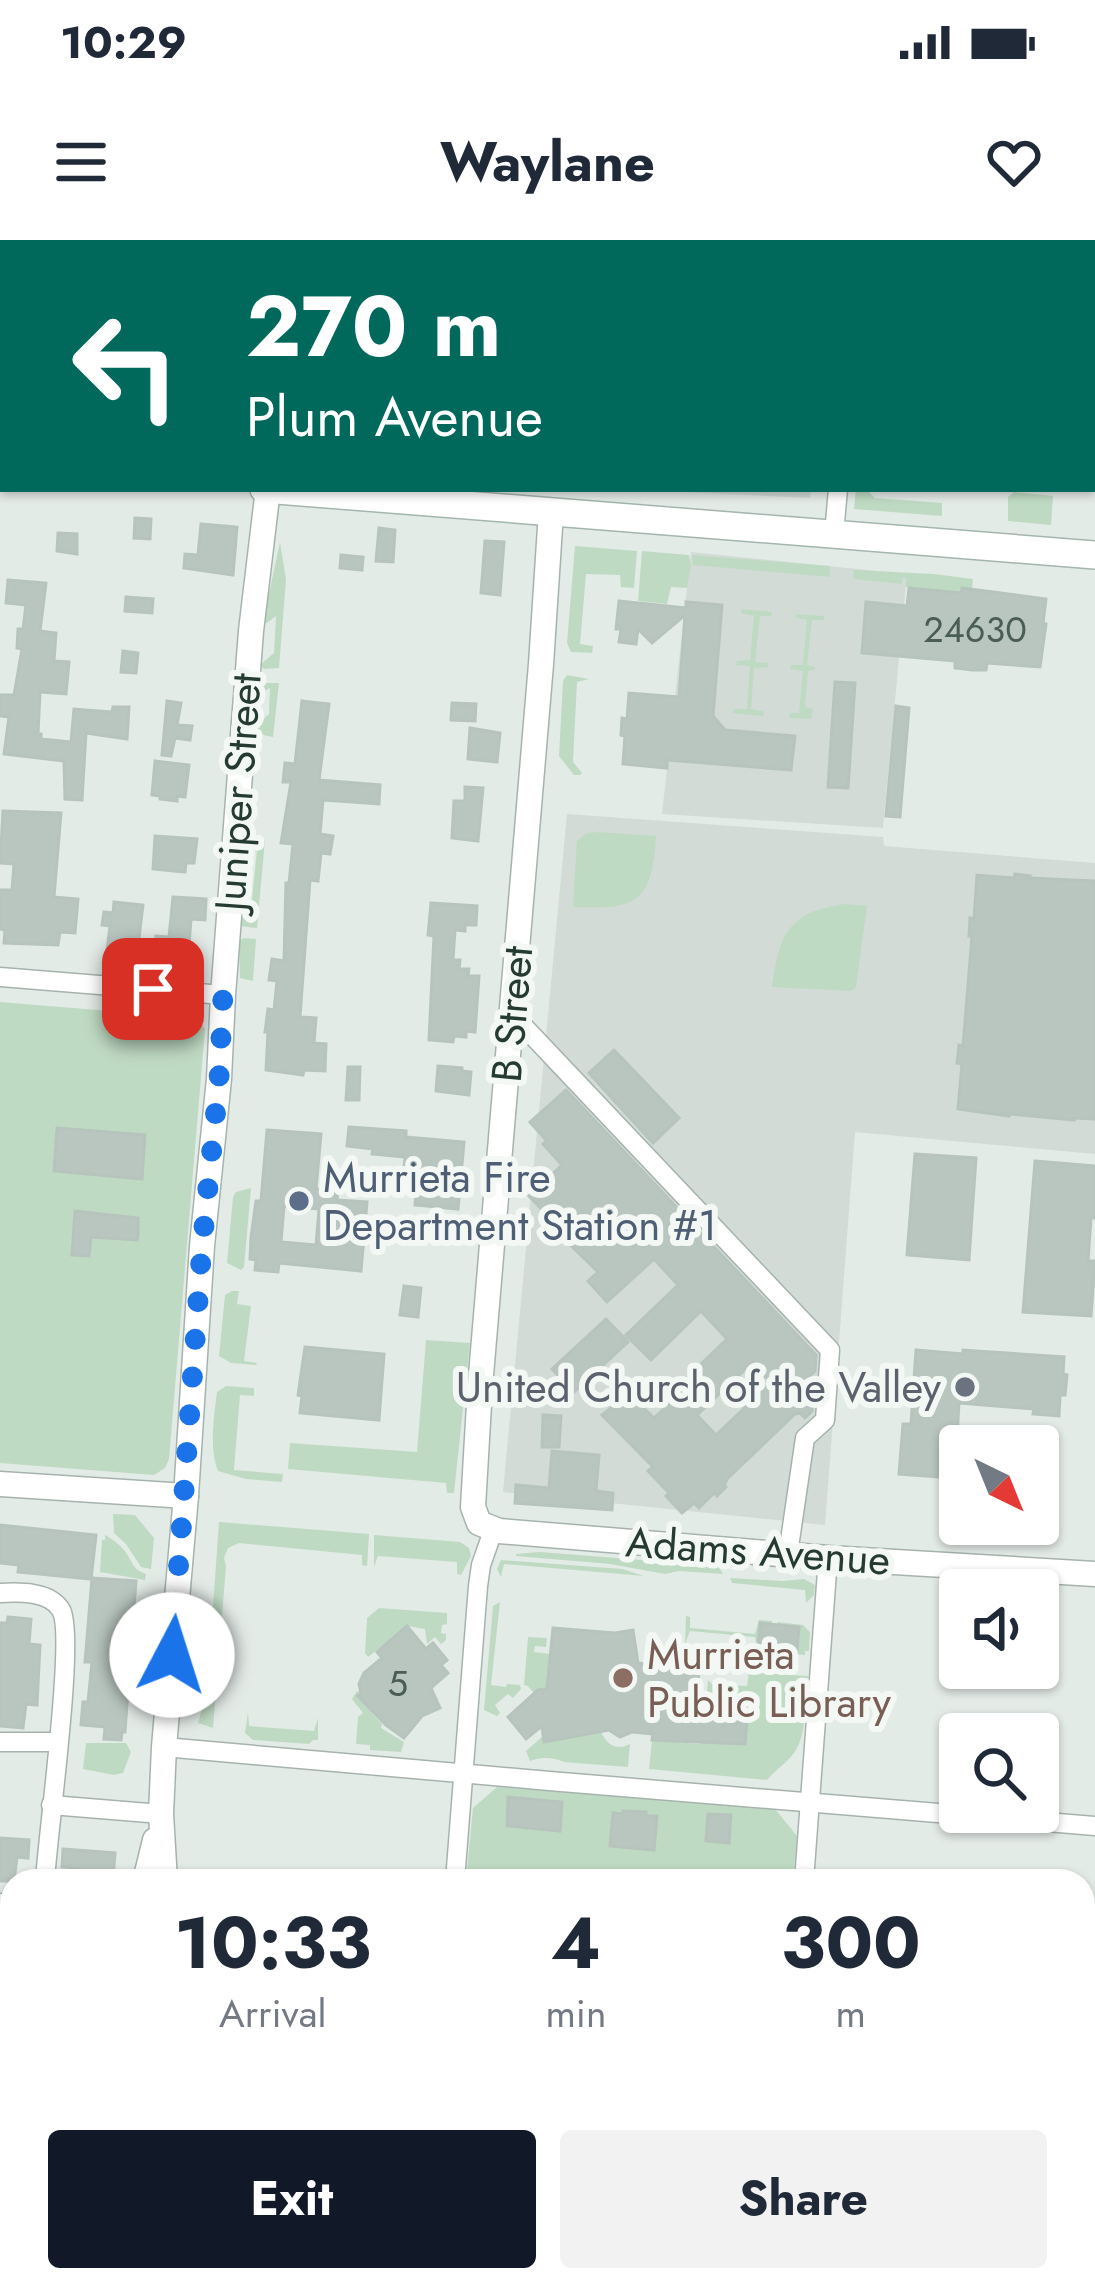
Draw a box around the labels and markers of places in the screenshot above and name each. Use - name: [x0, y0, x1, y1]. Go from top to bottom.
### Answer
- pin: [102, 938, 204, 1040]
- place label: Murrieta Fire Department Station #1: [323, 1147, 717, 1256]
- marker: Murrieta Fire Department Station #1: [286, 1188, 312, 1214]
- place label: United Church of the Valley: [456, 1357, 942, 1418]
- marker: United Church of the Valley: [952, 1374, 978, 1400]
- place label: Murrieta Public Library: [647, 1624, 891, 1733]
- marker: Murrieta Public Library: [610, 1665, 636, 1691]

